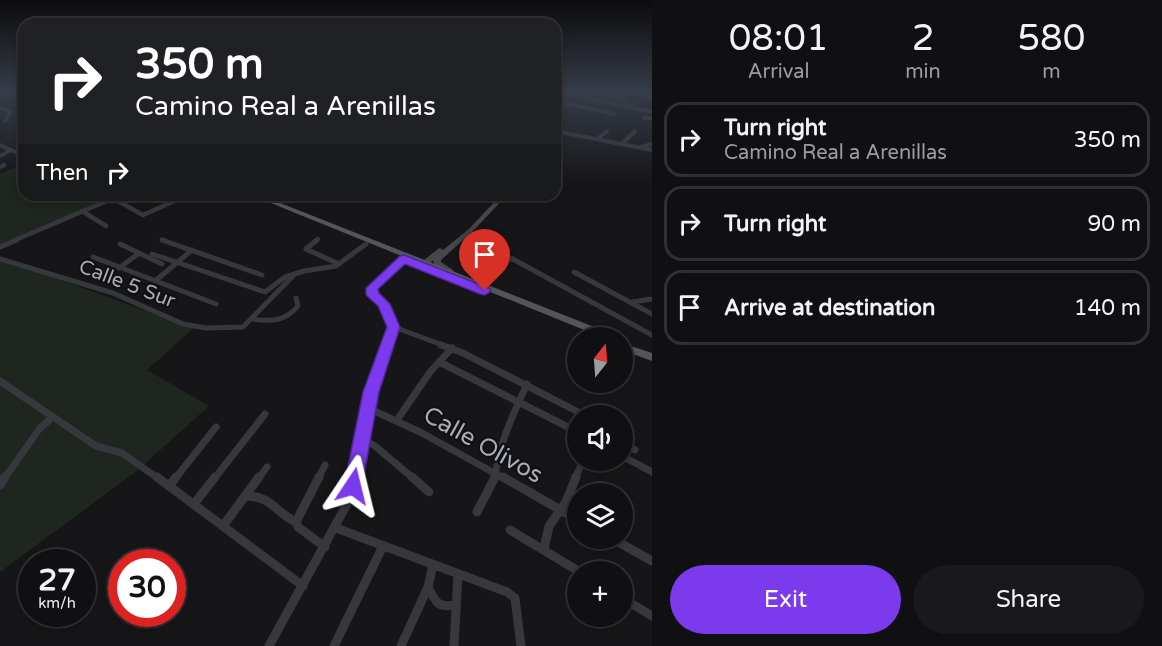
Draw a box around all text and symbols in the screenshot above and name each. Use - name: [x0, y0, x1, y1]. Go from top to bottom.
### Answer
- text: 08:01: [729, 17, 829, 60]
- text: 2: [912, 17, 934, 60]
- text: 580: [1017, 17, 1085, 60]
- text: 350 m: [135, 39, 264, 90]
- icon: right: [36, 42, 114, 120]
- text: Arrival: [748, 60, 810, 84]
- text: min: [905, 60, 941, 84]
- text: m: [1042, 60, 1061, 84]
- text: Camino Real a Arenillas: [135, 90, 436, 123]
- text: Turn right: [724, 115, 826, 141]
- icon: right: [673, 123, 706, 156]
- text: 350 m: [1074, 127, 1141, 153]
- text: Camino Real a Arenillas: [724, 141, 947, 165]
- icon: right: [101, 156, 134, 189]
- text: Then: [36, 160, 89, 186]
- icon: right: [673, 207, 706, 240]
- text: Turn right: [724, 211, 826, 237]
- text: 90 m: [1087, 211, 1141, 237]
- pin: [459, 229, 510, 291]
- icon: arrive: [468, 238, 501, 271]
- street label: Calle 5 Sur: [75, 255, 179, 313]
- icon: arrive: [673, 291, 706, 324]
- text: Arrive at destination: [724, 295, 935, 321]
- text: 140 m: [1074, 295, 1141, 321]
- north arrow: [567, 327, 633, 393]
- map controls: [567, 327, 633, 627]
- street label: Calle Olivos: [418, 400, 548, 490]
- button: sound: [567, 405, 633, 471]
- position arrow: [321, 454, 385, 518]
- button: layers: [567, 483, 633, 549]
- speed limit sign: 30: [108, 549, 186, 627]
- button: +: [567, 561, 633, 627]
- text: 27: [38, 562, 76, 599]
- button: Exit: [670, 565, 901, 634]
- button: Share: [913, 565, 1144, 634]
- text: km/h: [38, 594, 76, 612]

